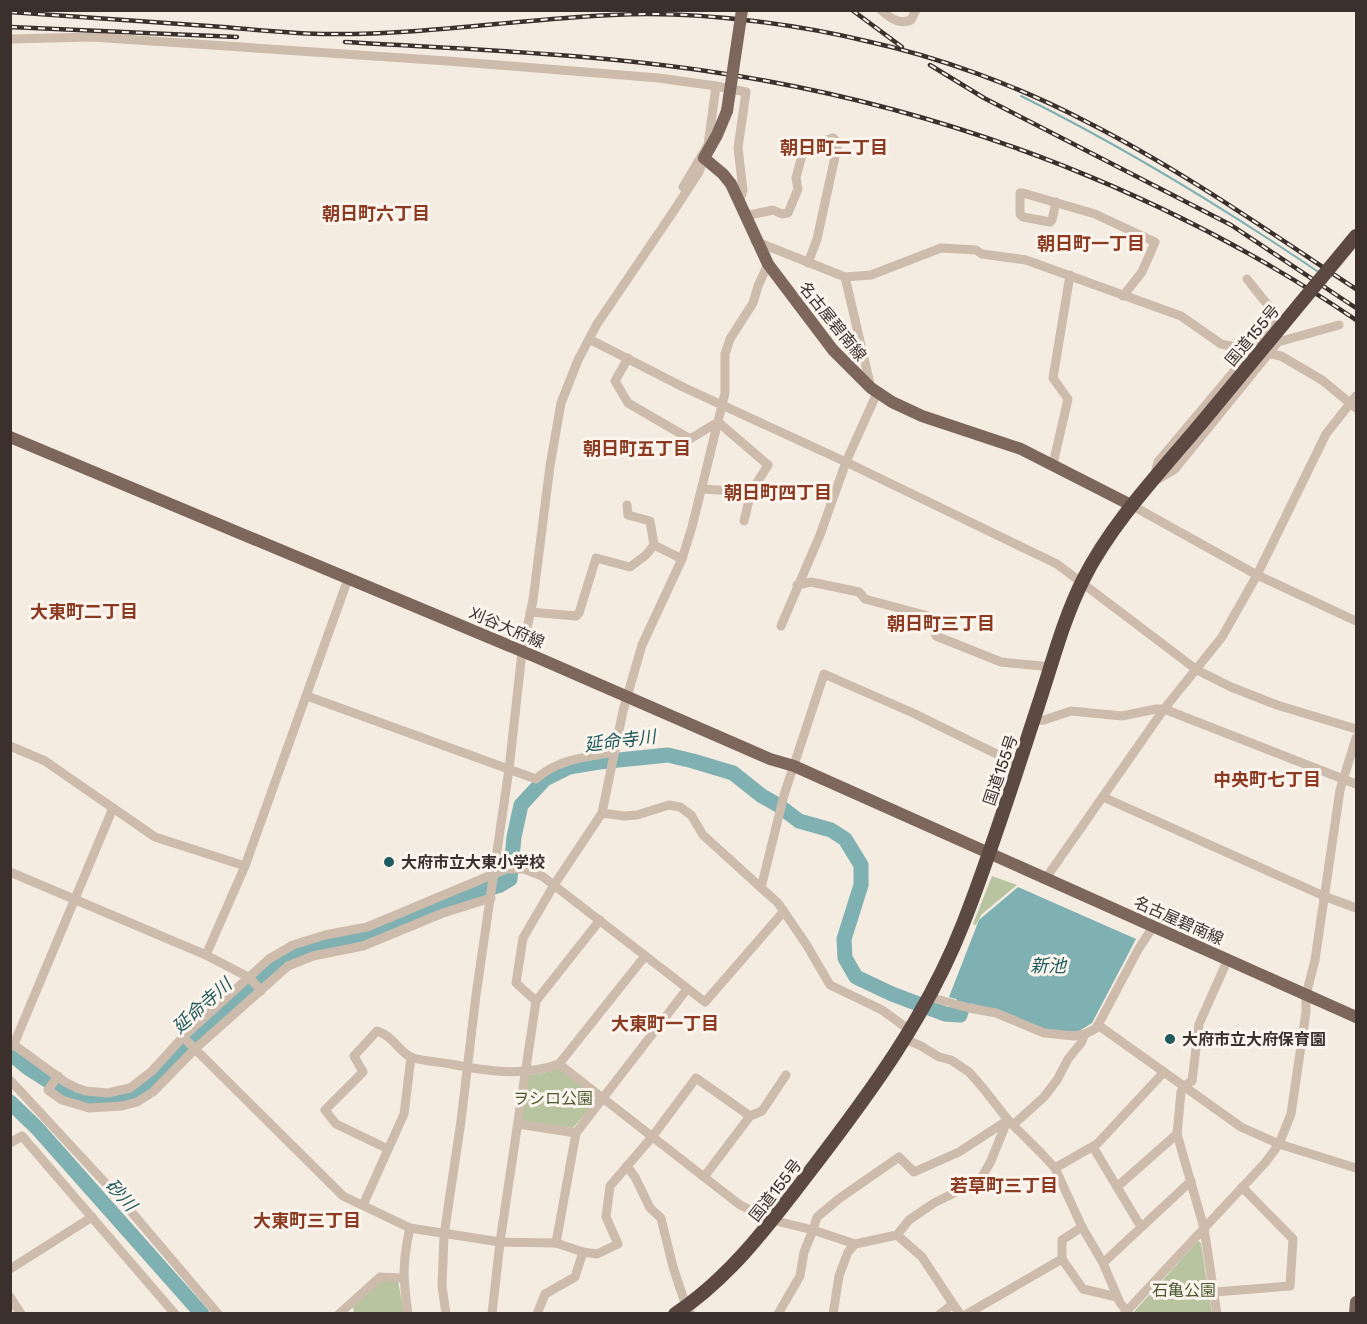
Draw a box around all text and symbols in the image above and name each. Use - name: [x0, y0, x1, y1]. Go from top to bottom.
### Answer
- district label: 朝日町二丁目: [780, 137, 888, 159]
- district label: 朝日町六丁目: [322, 203, 430, 225]
- district label: 朝日町一丁目: [1037, 233, 1145, 255]
- street label: 名古屋碧南線: [795, 278, 870, 365]
- street label: 国道155号: [1221, 301, 1283, 370]
- district label: 朝日町五丁目: [583, 438, 691, 460]
- district label: 朝日町四丁目: [724, 482, 832, 504]
- district label: 大東町二丁目: [30, 601, 138, 623]
- street label: 刈谷大府線: [466, 603, 547, 652]
- district label: 朝日町三丁目: [887, 613, 995, 635]
- water label: 延命寺川: [583, 725, 659, 756]
- street label: 国道155号: [979, 732, 1021, 808]
- district label: 中央町七丁目: [1213, 769, 1321, 791]
- place label: 大府市立大東小学校: [401, 853, 545, 872]
- marker: 大府市立大東小学校: [382, 855, 396, 869]
- street label: 名古屋碧南線: [1131, 892, 1227, 949]
- water label: 新池: [1030, 955, 1068, 977]
- water label: 延命寺川: [168, 972, 238, 1038]
- district label: 大東町一丁目: [611, 1013, 719, 1035]
- place label: 大府市立大府保育園: [1182, 1030, 1326, 1049]
- marker: 大府市立大府保育園: [1163, 1032, 1177, 1046]
- park label: ヲシロ公園: [513, 1089, 593, 1108]
- street label: 国道155号: [745, 1155, 806, 1225]
- water label: 砂川: [101, 1174, 143, 1217]
- district label: 若草町三丁目: [950, 1175, 1058, 1197]
- district label: 大東町三丁目: [253, 1210, 361, 1232]
- park label: 石亀公園: [1152, 1281, 1216, 1300]

